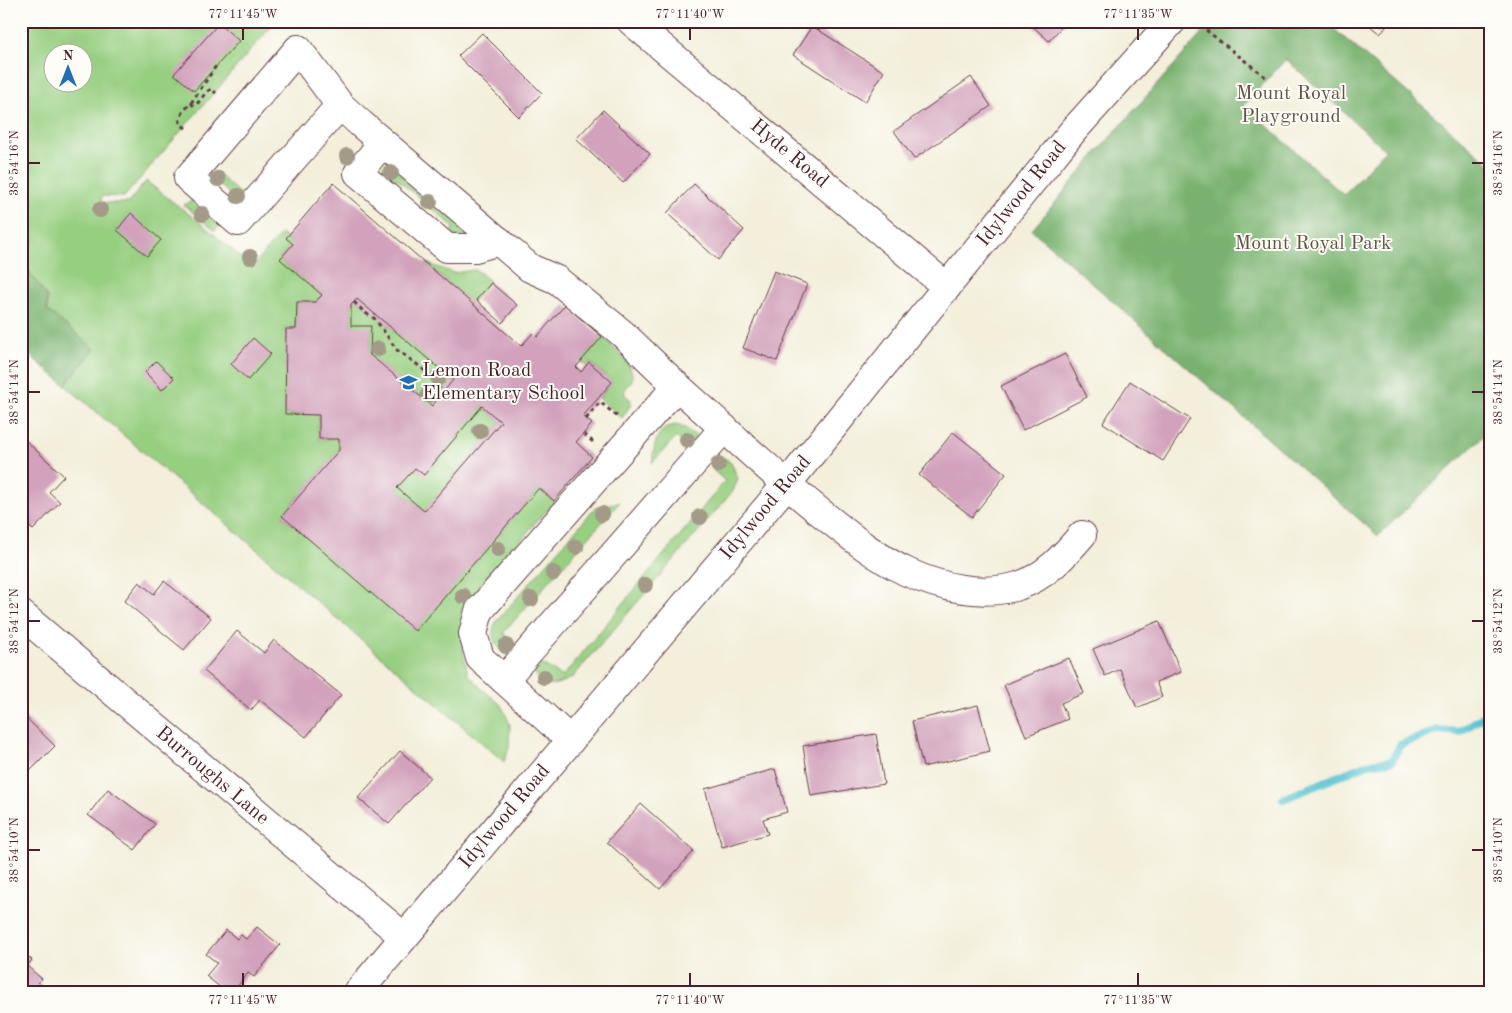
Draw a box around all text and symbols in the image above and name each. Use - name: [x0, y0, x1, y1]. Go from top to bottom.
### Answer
- text: 77°11'45"W: [208, 8, 278, 21]
- text: 77°11'35"W: [1103, 8, 1173, 21]
- text: 77°11'40"W: [655, 9, 725, 21]
- north arrow: [42, 42, 92, 92]
- text: N: [63, 49, 74, 63]
- park label: Mount Royal Playground: [1236, 84, 1346, 127]
- street label: Hyde Road: [746, 116, 832, 192]
- text: 38°54'16"N: [8, 130, 21, 196]
- text: 38°54'16"N: [1492, 130, 1505, 196]
- street label: Idylwood Road: [974, 137, 1070, 251]
- park label: Mount Royal Park: [1234, 234, 1392, 254]
- text: 38°54'14"N: [8, 359, 21, 425]
- text: 38°54'14"N: [1492, 359, 1505, 425]
- place label: Lemon Road Elementary School: [422, 361, 585, 404]
- school or university icon: Lemon Road Elementary School: [398, 372, 418, 392]
- street label: Idylwood Road: [717, 452, 815, 564]
- text: 38°54'12"N: [8, 588, 21, 654]
- text: 38°54'12"N: [1492, 588, 1505, 654]
- street label: Burroughs Lane: [152, 723, 272, 829]
- street label: Idylwood Road: [456, 761, 554, 873]
- text: 38°54'10"N: [8, 817, 21, 883]
- text: 38°54'10"N: [1492, 817, 1505, 883]
- text: 77°11'45"W: [208, 994, 278, 1007]
- text: 77°11'35"W: [1103, 994, 1173, 1007]
- text: 77°11'40"W: [655, 995, 725, 1007]

